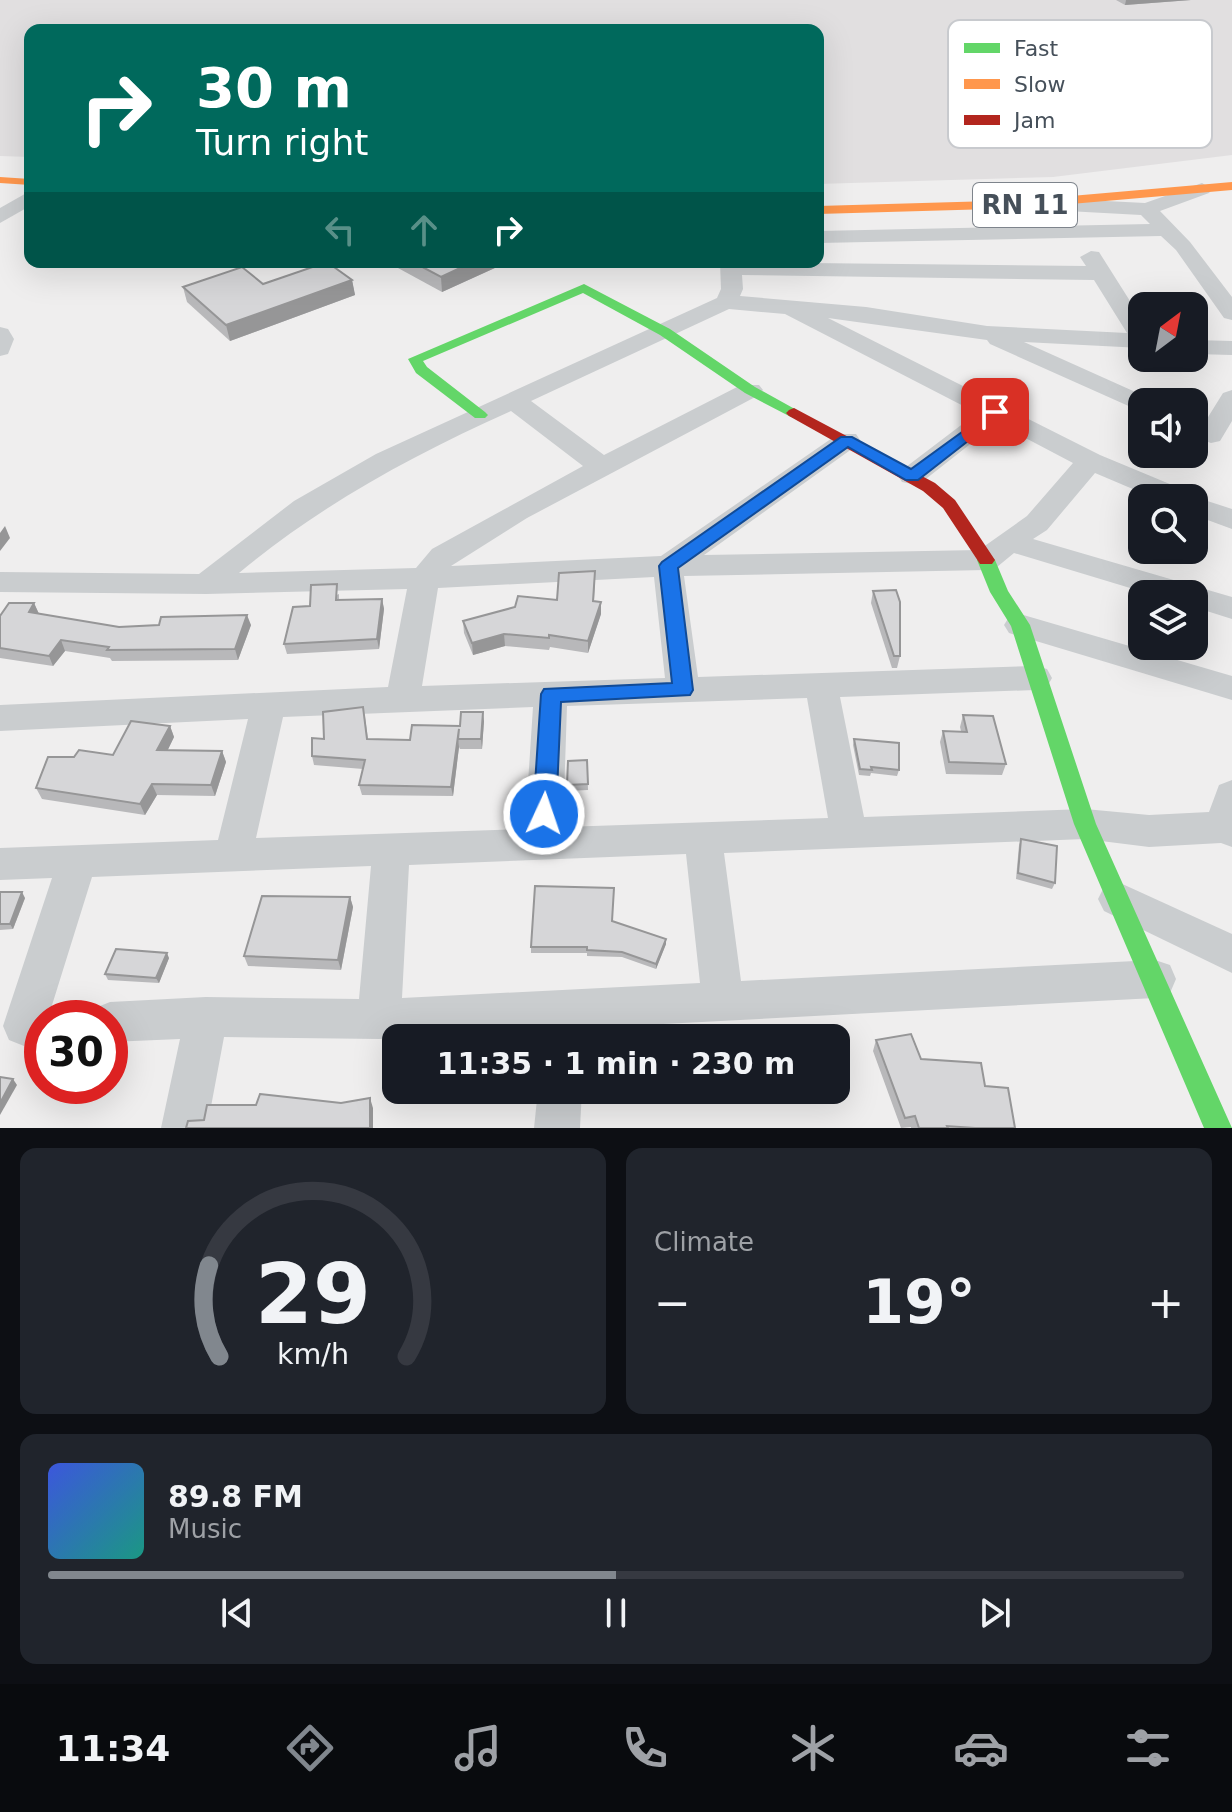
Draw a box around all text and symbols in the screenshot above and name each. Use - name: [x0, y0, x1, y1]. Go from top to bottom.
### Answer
- legend: [948, 20, 1212, 148]
- text: Fast: [1014, 36, 1059, 61]
- text: 30 m: [196, 55, 352, 120]
- icon: right: [64, 56, 168, 160]
- text: Slow: [1014, 72, 1066, 97]
- text: Jam: [1012, 108, 1055, 133]
- text: Turn right: [196, 122, 368, 163]
- road number: RN 11: [973, 183, 1077, 227]
- icon: left: [318, 208, 362, 252]
- icon: ahead: [402, 208, 446, 252]
- icon: right: [486, 208, 530, 252]
- north arrow: [1128, 292, 1208, 372]
- map controls: [1128, 292, 1208, 660]
- pin: [961, 378, 1029, 446]
- button: sound: [1128, 388, 1208, 468]
- icon: arrive: [973, 390, 1017, 434]
- button: search: [1128, 484, 1208, 564]
- button: layers: [1128, 580, 1208, 660]
- position arrow: [502, 772, 586, 856]
- speed limit sign: 30: [24, 1000, 128, 1104]
- text: 11:35 · 1 min · 230 m: [437, 1046, 795, 1081]
- text: Climate: [654, 1227, 754, 1257]
- text: 29: [255, 1246, 371, 1343]
- text: 19°: [862, 1267, 976, 1337]
- text: −: [654, 1277, 691, 1328]
- text: +: [1147, 1277, 1184, 1328]
- text: km/h: [277, 1337, 349, 1371]
- text: 89.8 FM: [168, 1479, 303, 1514]
- text: Music: [168, 1514, 242, 1544]
- icon: previous: [215, 1591, 259, 1635]
- icon: pause: [594, 1591, 638, 1635]
- icon: next: [973, 1591, 1017, 1635]
- icon: directions: [282, 1720, 338, 1776]
- icon: music: [450, 1720, 506, 1776]
- icon: phone: [617, 1720, 673, 1776]
- icon: climate: [785, 1720, 841, 1776]
- icon: car: [953, 1720, 1009, 1776]
- icon: filters: [1120, 1720, 1176, 1776]
- text: 11:34: [56, 1728, 170, 1769]

